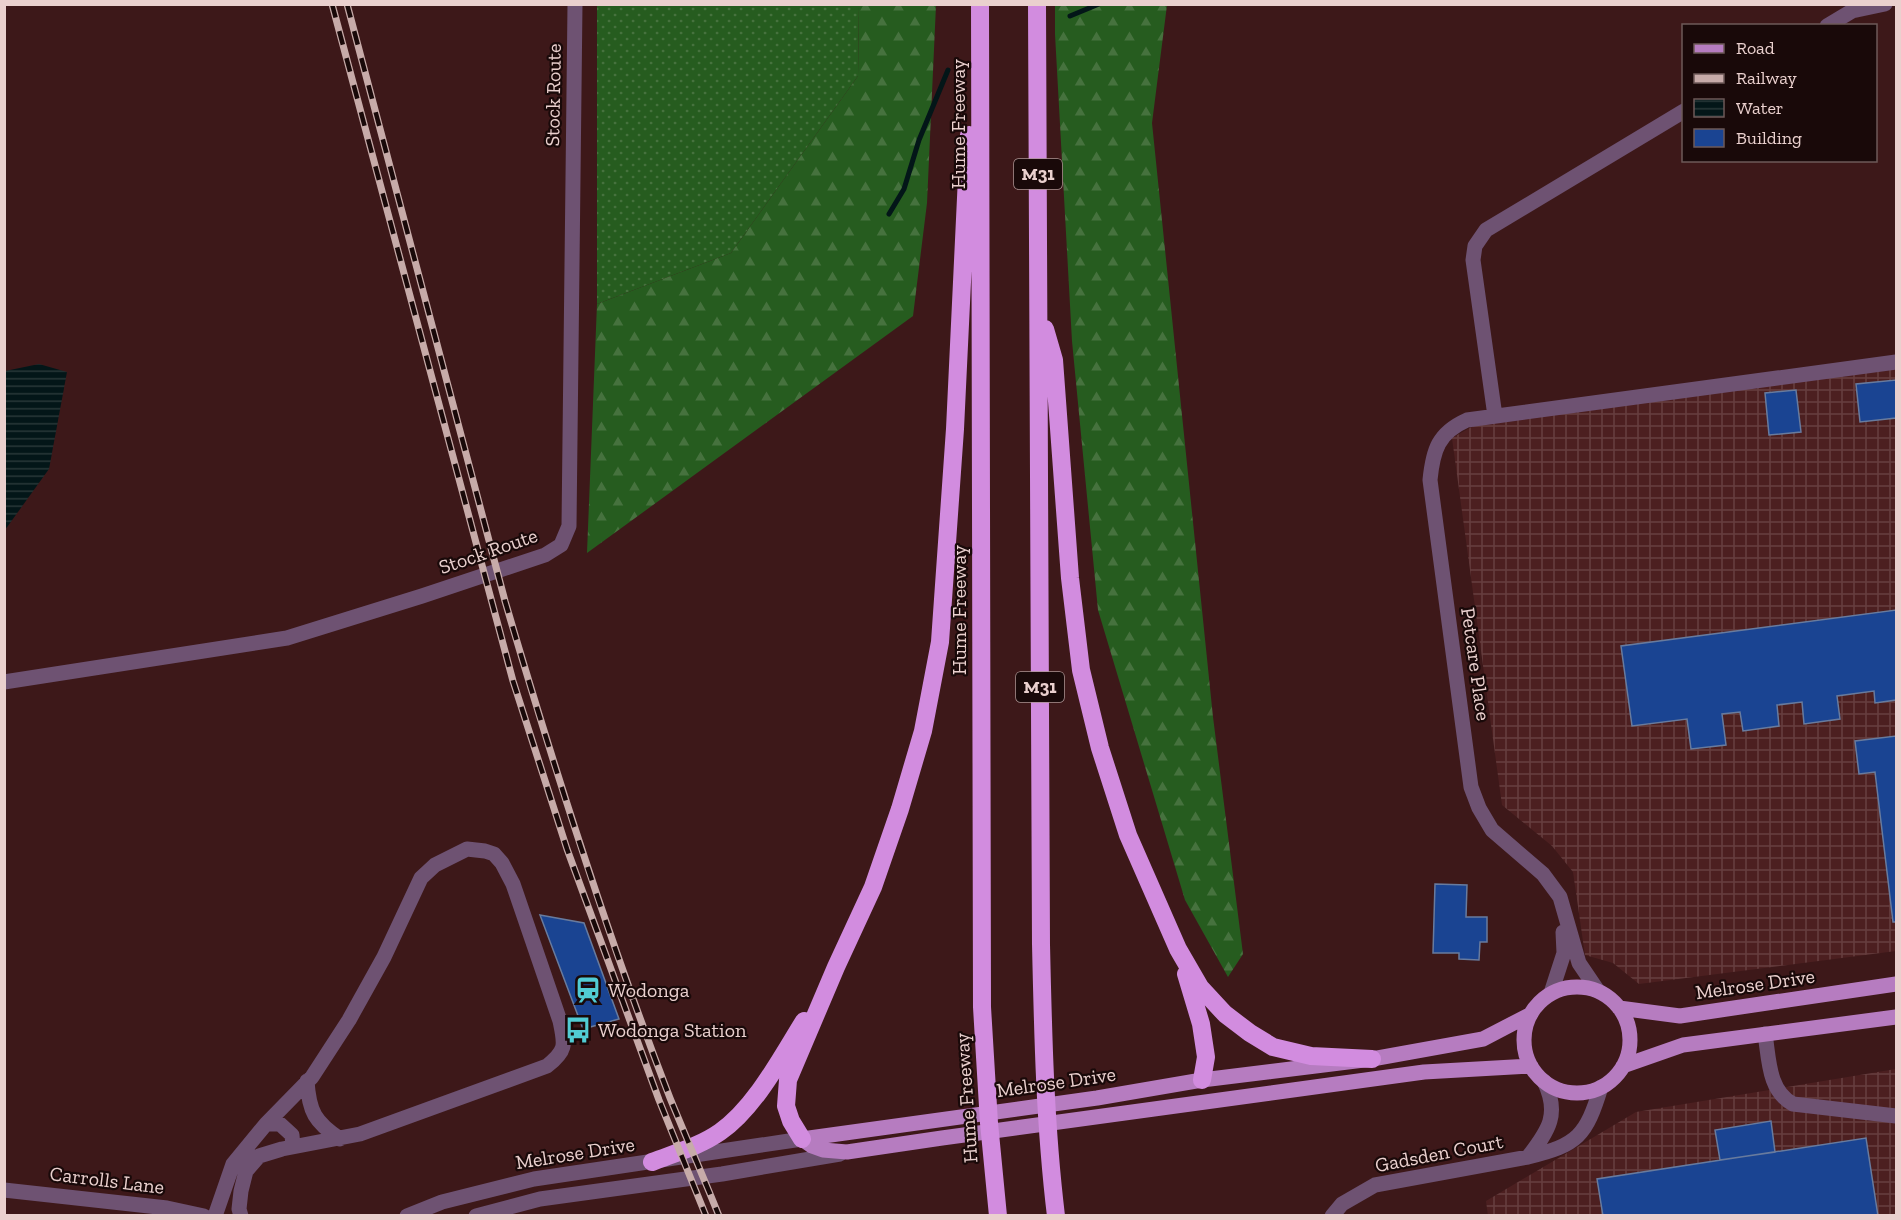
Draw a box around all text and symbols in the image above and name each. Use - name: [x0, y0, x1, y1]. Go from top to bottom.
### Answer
- legend: [1682, 24, 1877, 162]
- text: Road: [1736, 37, 1775, 59]
- street label: Stock Route: [540, 43, 566, 147]
- street label: Hume Freeway: [946, 58, 970, 189]
- text: Railway: [1736, 67, 1798, 89]
- text: Water: [1736, 97, 1783, 119]
- text: Building: [1736, 127, 1802, 149]
- road number: M31: [1014, 159, 1062, 189]
- street label: Stock Route: [435, 523, 541, 579]
- street label: Hume Freeway: [947, 544, 971, 675]
- street label: Petcare Place: [1456, 606, 1496, 722]
- road number: M31: [1016, 672, 1064, 702]
- street label: Melrose Drive: [1694, 964, 1816, 1004]
- station icon: Wodonga: [573, 975, 603, 1005]
- place label: Wodonga: [608, 978, 690, 1002]
- bus stop icon: Wodonga Station: [563, 1015, 593, 1045]
- place label: Wodonga Station: [598, 1018, 747, 1042]
- street label: Hume Freeway: [949, 1032, 983, 1164]
- street label: Melrose Drive: [995, 1062, 1117, 1102]
- street label: Gadsden Court: [1373, 1129, 1506, 1177]
- street label: Melrose Drive: [514, 1132, 636, 1174]
- street label: Carrolls Lane: [48, 1161, 166, 1199]

